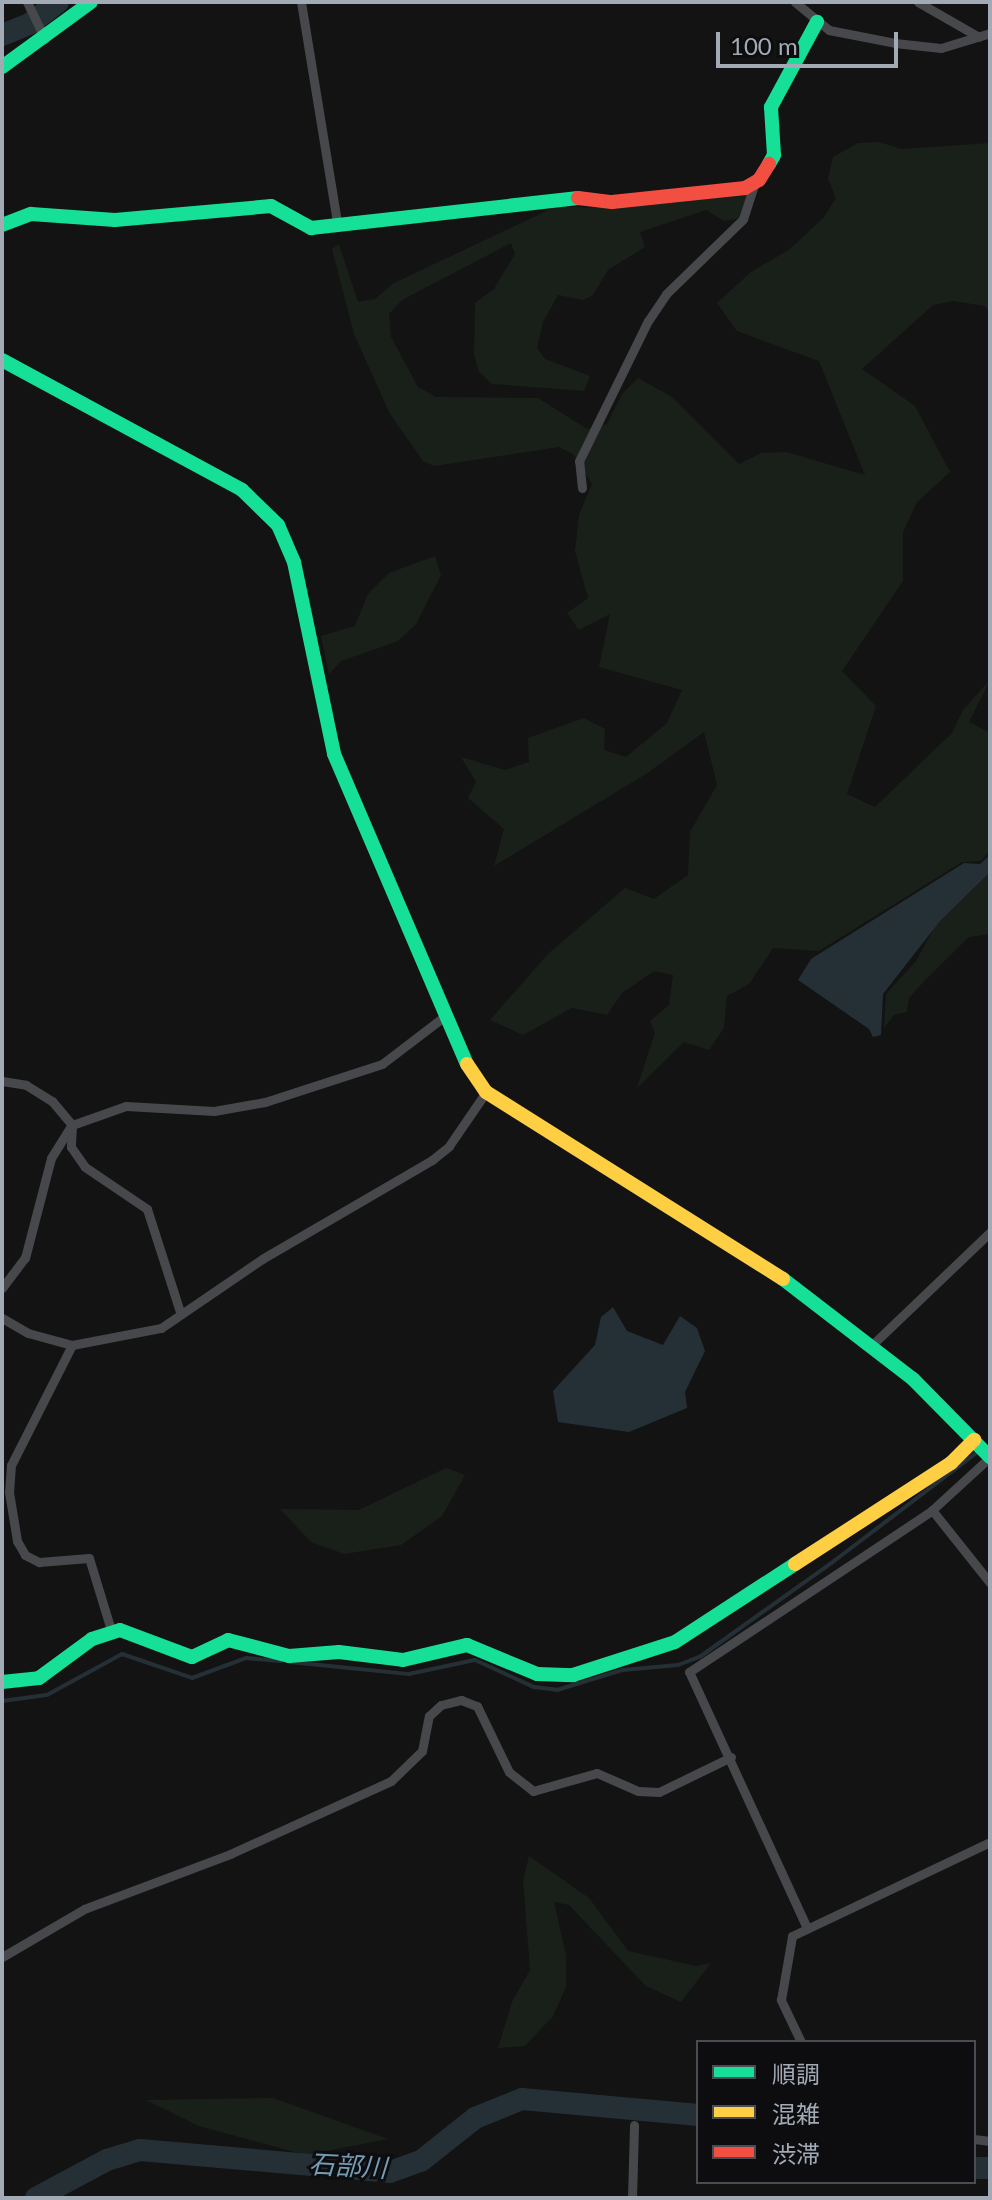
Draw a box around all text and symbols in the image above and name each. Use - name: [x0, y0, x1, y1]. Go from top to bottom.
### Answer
- scale bar: [720, 16, 902, 66]
- text: 100 m: [730, 31, 798, 60]
- legend: [696, 2040, 976, 2184]
- text: 順調: [772, 2059, 820, 2088]
- text: 混雑: [772, 2099, 820, 2128]
- text: 渋滞: [772, 2139, 820, 2168]
- water label: 石部川: [308, 2148, 388, 2184]

